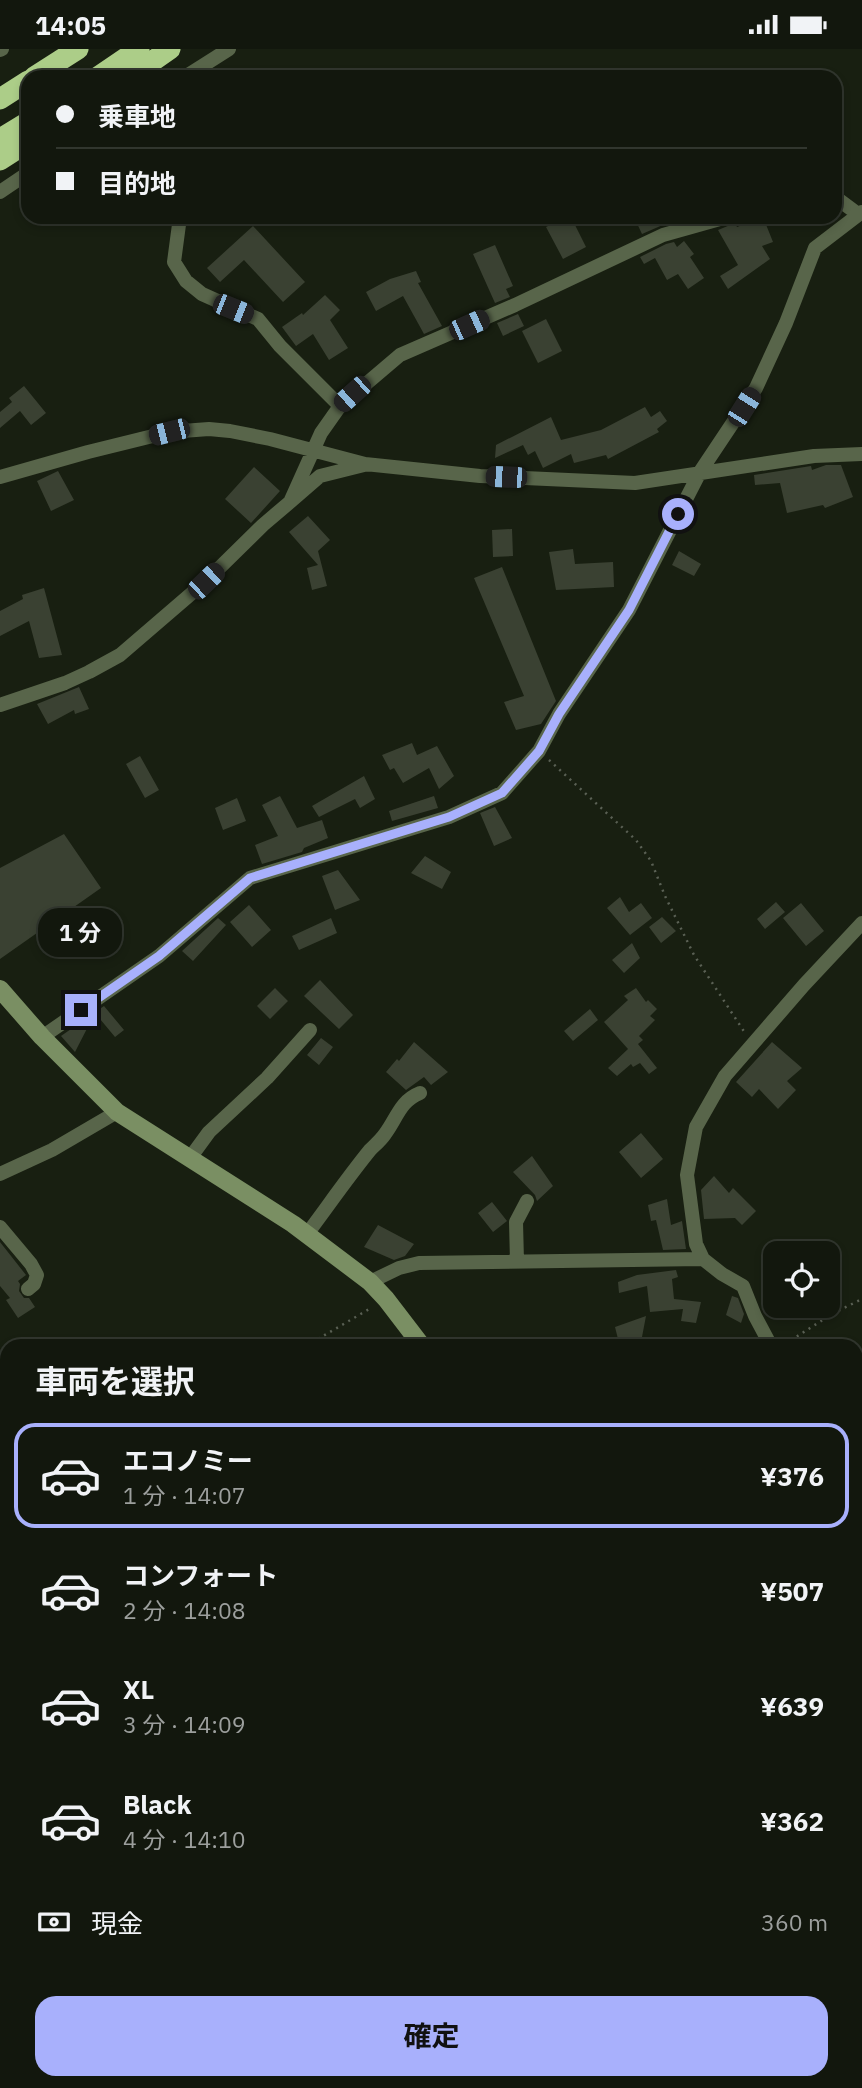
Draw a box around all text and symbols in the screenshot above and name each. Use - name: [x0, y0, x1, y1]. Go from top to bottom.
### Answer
- text: 14:05: [35, 8, 106, 42]
- text: 乗車地: [98, 99, 176, 133]
- text: 目的地: [98, 166, 176, 200]
- car: [210, 291, 257, 327]
- car: [446, 307, 493, 343]
- car: [330, 372, 375, 416]
- car: [724, 384, 765, 430]
- car: [147, 417, 192, 447]
- car: [485, 466, 528, 488]
- route start: [662, 498, 694, 530]
- car: [184, 559, 229, 603]
- callout: 1 分: [39, 909, 123, 957]
- text: 1 分: [59, 917, 101, 947]
- route end: [65, 994, 97, 1026]
- map controls: [763, 1241, 840, 1318]
- button: locate: [763, 1241, 840, 1318]
- text: 車両を選択: [35, 1360, 195, 1402]
- text: エコノミー: [123, 1443, 253, 1477]
- icon: car: [39, 1444, 102, 1507]
- text: ¥376: [760, 1459, 824, 1493]
- text: 1 分 · 14:07: [123, 1480, 246, 1510]
- text: コンフォート: [123, 1558, 278, 1592]
- icon: car: [39, 1559, 102, 1622]
- text: ¥507: [760, 1574, 824, 1608]
- text: 2 分 · 14:08: [123, 1595, 246, 1625]
- text: XL: [123, 1672, 154, 1706]
- icon: car: [39, 1674, 102, 1737]
- text: ¥639: [760, 1689, 824, 1723]
- text: 3 分 · 14:09: [123, 1709, 246, 1739]
- text: Black: [123, 1787, 191, 1821]
- icon: car: [39, 1789, 102, 1852]
- text: ¥362: [760, 1804, 824, 1838]
- text: 4 分 · 14:10: [123, 1824, 246, 1854]
- icon: cash: [35, 1903, 73, 1941]
- text: 現金: [91, 1906, 143, 1940]
- text: 360 m: [761, 1907, 828, 1937]
- button: 確定: [35, 1996, 828, 2076]

